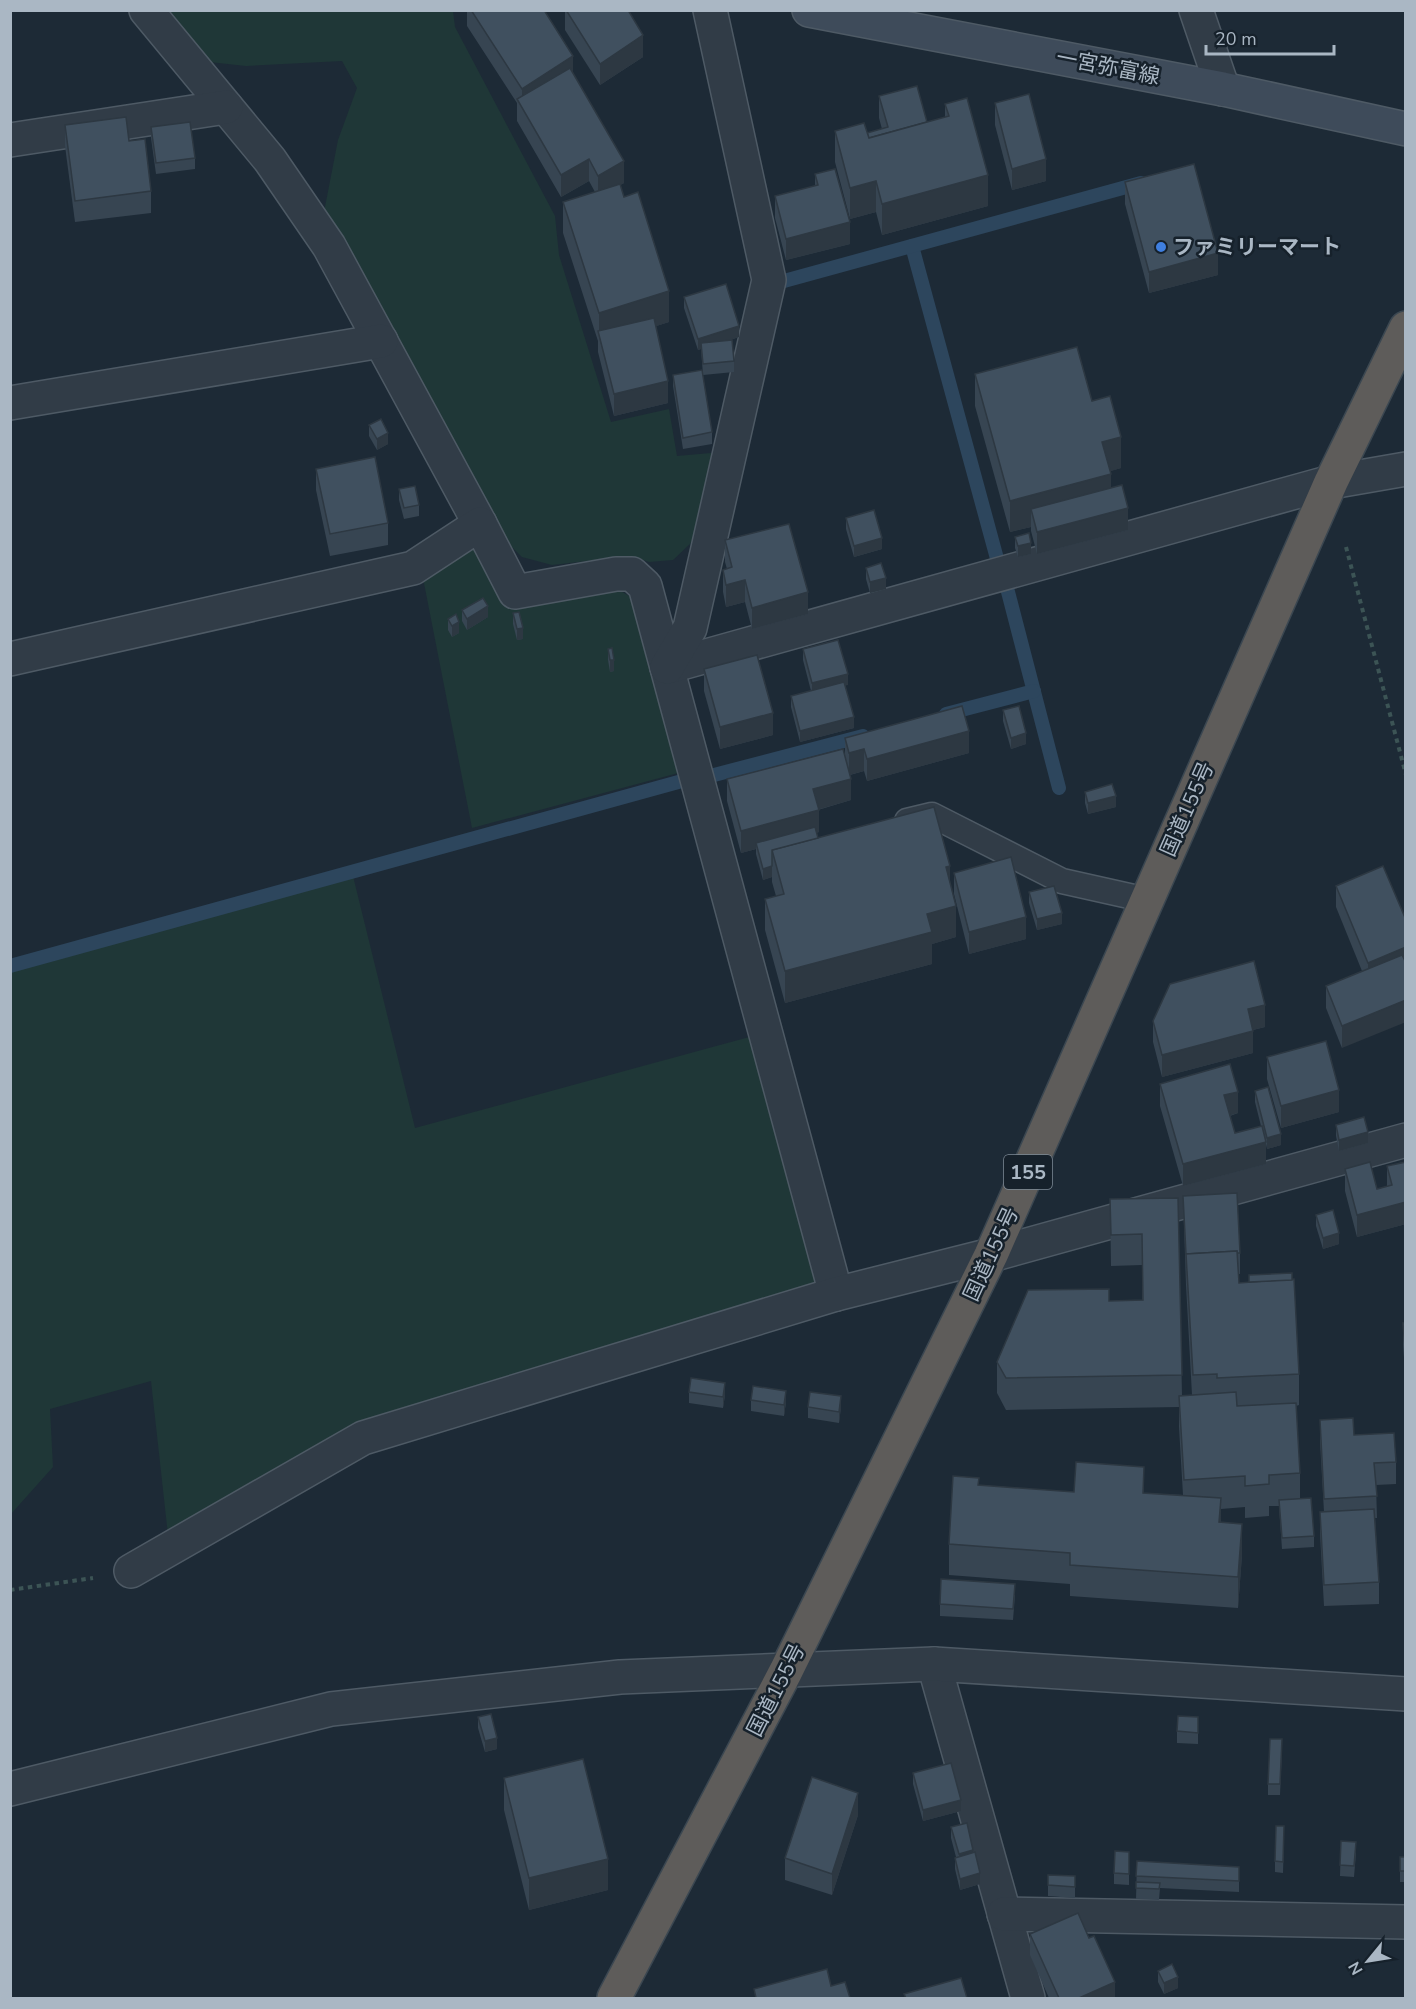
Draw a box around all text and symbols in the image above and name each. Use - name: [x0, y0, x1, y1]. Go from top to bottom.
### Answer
- scale bar: [1206, 18, 1334, 56]
- text: 20 m: [1215, 27, 1257, 51]
- street label: 一宮弥富線: [1054, 43, 1162, 91]
- place label: ファミリーマート: [1173, 233, 1341, 261]
- marker: ファミリーマート: [1154, 240, 1168, 254]
- street label: 国道155号: [1154, 757, 1220, 861]
- road number: 155: [1004, 1155, 1052, 1189]
- street label: 国道155号: [957, 1202, 1025, 1306]
- street label: 国道155号: [741, 1639, 811, 1741]
- north arrow: [1338, 1931, 1398, 1991]
- text: N: [1343, 1957, 1368, 1979]

